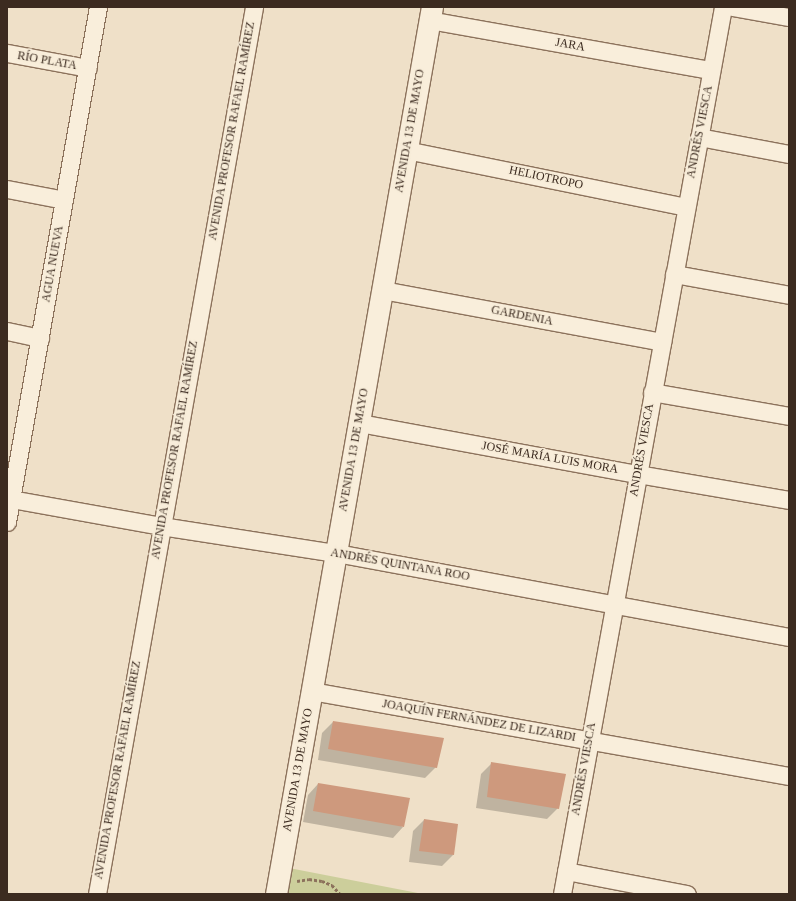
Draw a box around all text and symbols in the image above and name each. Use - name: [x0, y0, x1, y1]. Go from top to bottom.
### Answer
- street label: AVENIDA PROFESOR RAFAEL RAMÍREZ: [206, 20, 258, 242]
- street label: JARA: [554, 35, 586, 55]
- street label: RÍO PLATA: [16, 49, 78, 73]
- street label: AVENIDA 13 DE MAYO: [392, 68, 428, 194]
- street label: ANDRÉS VIESCA: [684, 84, 716, 180]
- street label: HELIOTROPO: [508, 163, 584, 193]
- street label: AGUA NUEVA: [39, 224, 67, 304]
- street label: GARDENIA: [490, 303, 554, 329]
- street label: AVENIDA PROFESOR RAFAEL RAMÍREZ: [149, 339, 201, 561]
- street label: AVENIDA 13 DE MAYO: [336, 387, 372, 513]
- street label: ANDRÉS VIESCA: [627, 402, 657, 498]
- street label: JOSÉ MARÍA LUIS MORA: [480, 439, 620, 477]
- street label: ANDRÉS QUINTANA ROO: [329, 546, 471, 584]
- street label: AVENIDA PROFESOR RAFAEL RAMÍREZ: [92, 659, 144, 881]
- street label: JOAQUÍN FERNÁNDEZ DE LIZARDI: [381, 697, 577, 745]
- street label: AVENIDA 13 DE MAYO: [280, 707, 316, 833]
- street label: ANDRÉS VIESCA: [569, 721, 599, 817]

